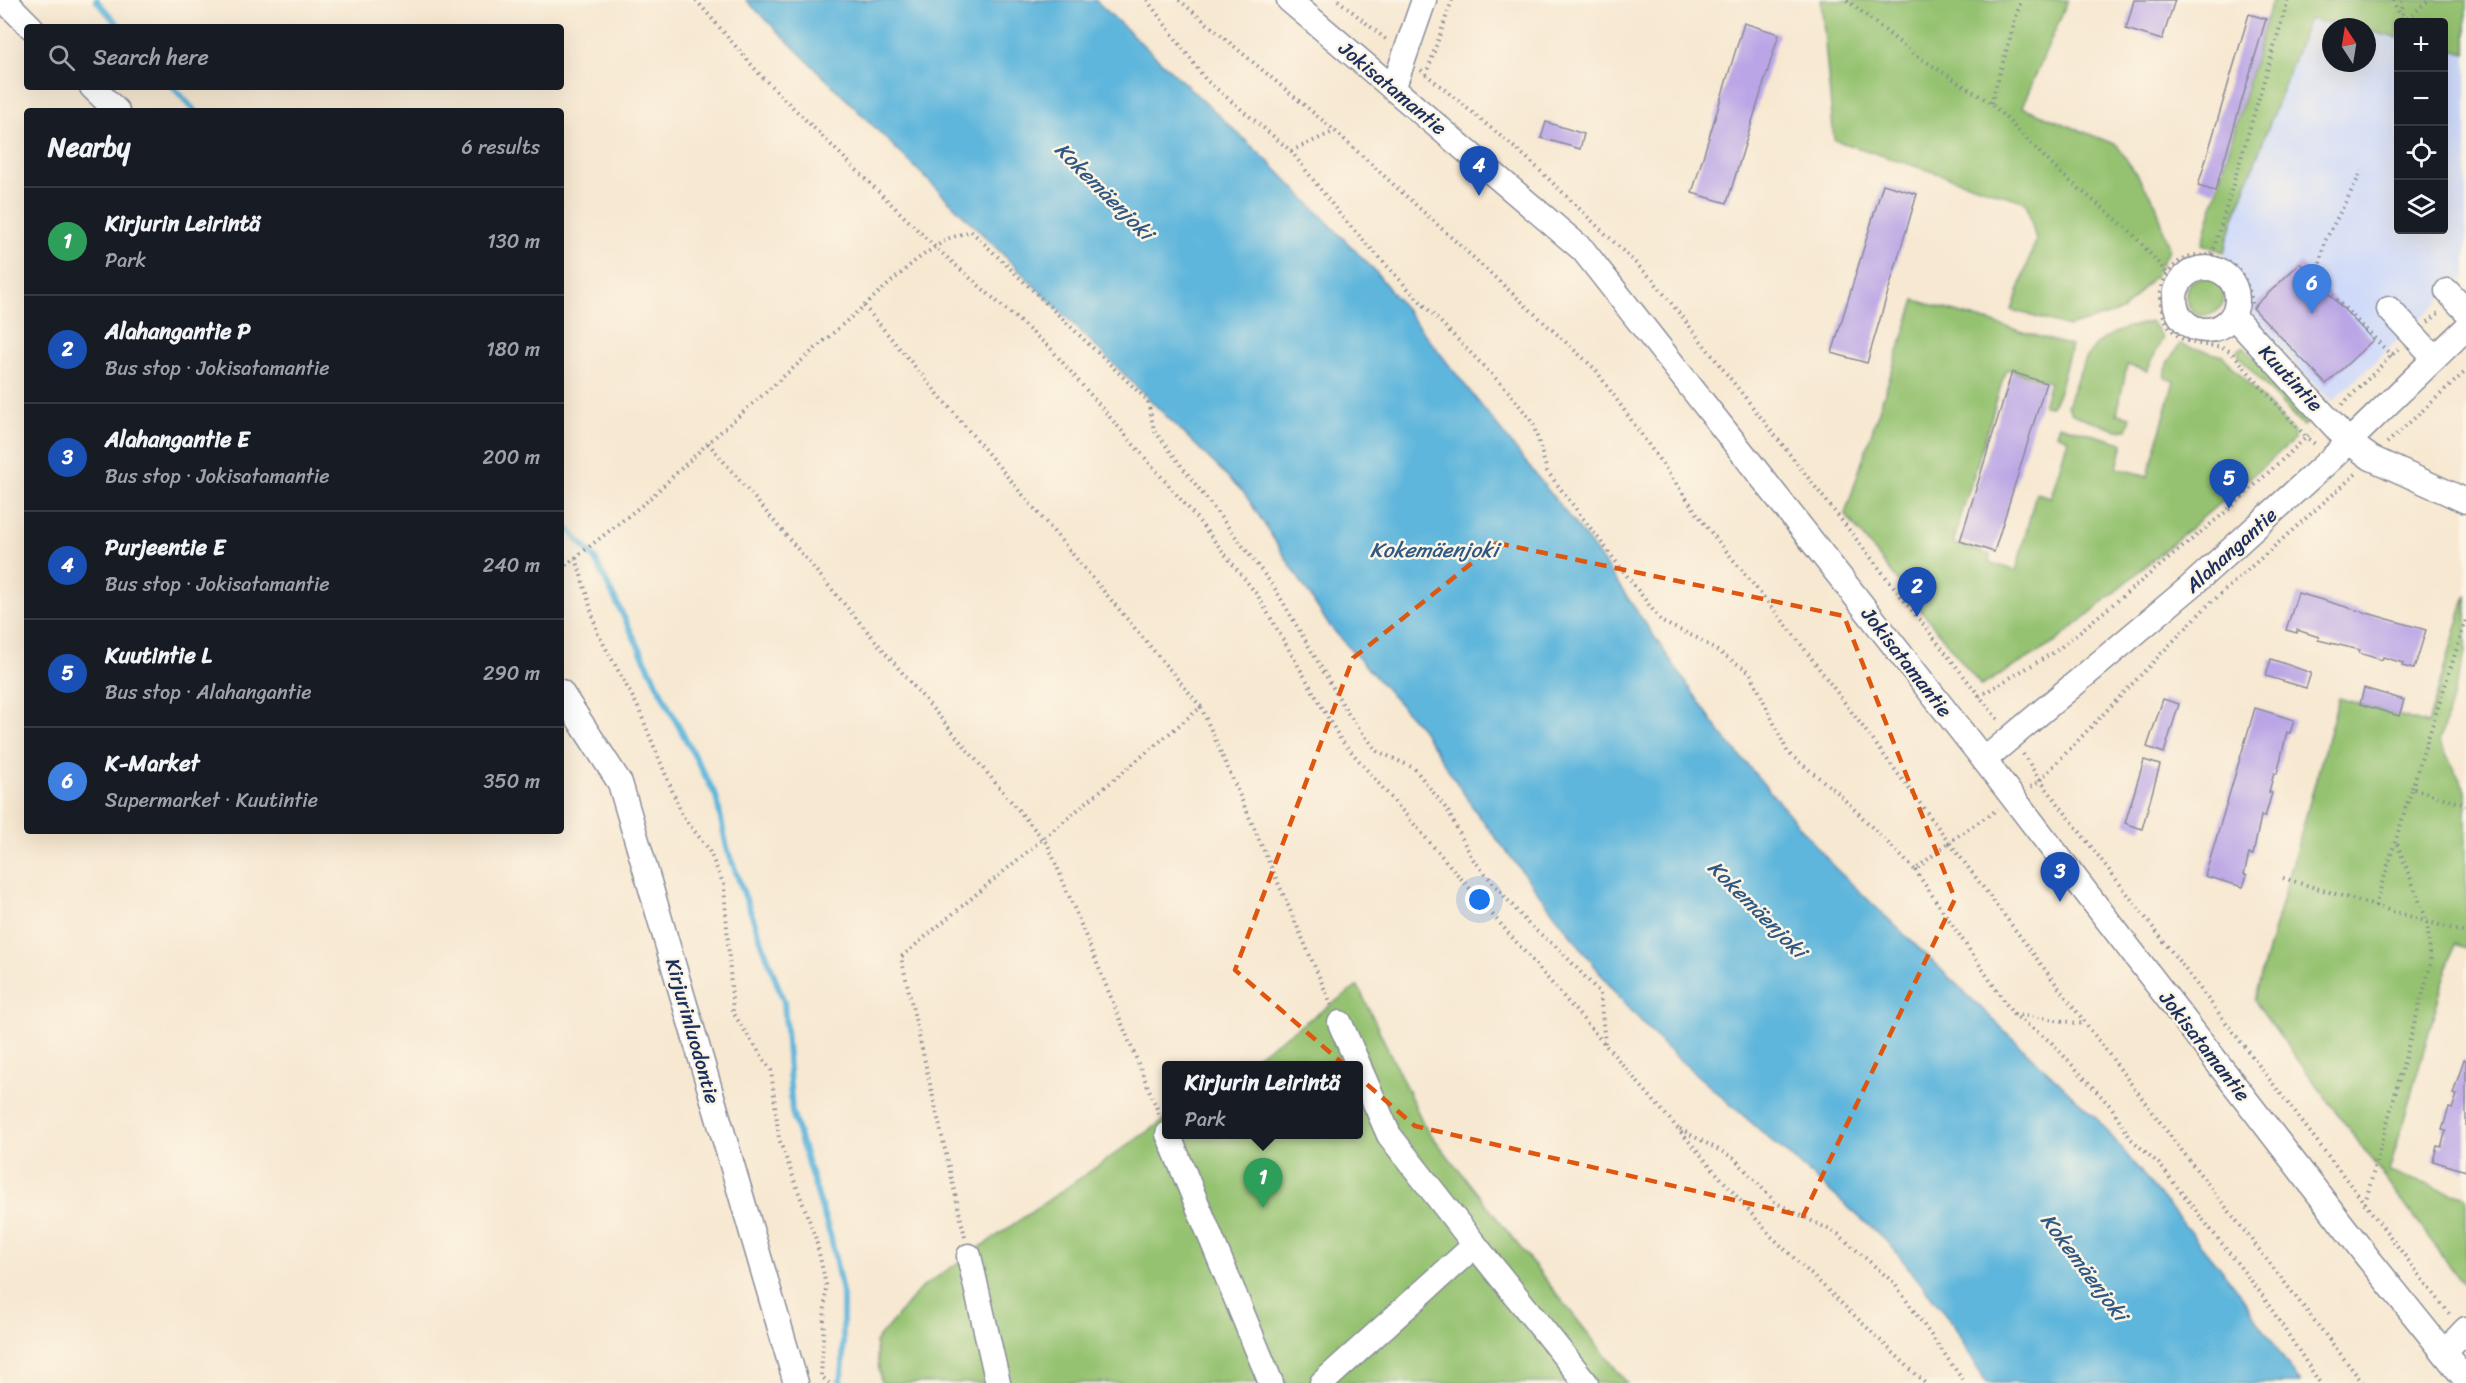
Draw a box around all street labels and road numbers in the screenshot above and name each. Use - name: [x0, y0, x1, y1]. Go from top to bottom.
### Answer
- street label: Jokisatamantie: [1330, 32, 1455, 145]
- street label: Kuutintie: [2250, 336, 2332, 420]
- street label: Alahangantie: [2176, 499, 2286, 603]
- street label: Jokisatamantie: [1851, 598, 1961, 726]
- street label: Kirjurinluodontie: [655, 954, 730, 1108]
- street label: Jokisatamantie: [2149, 982, 2259, 1110]

